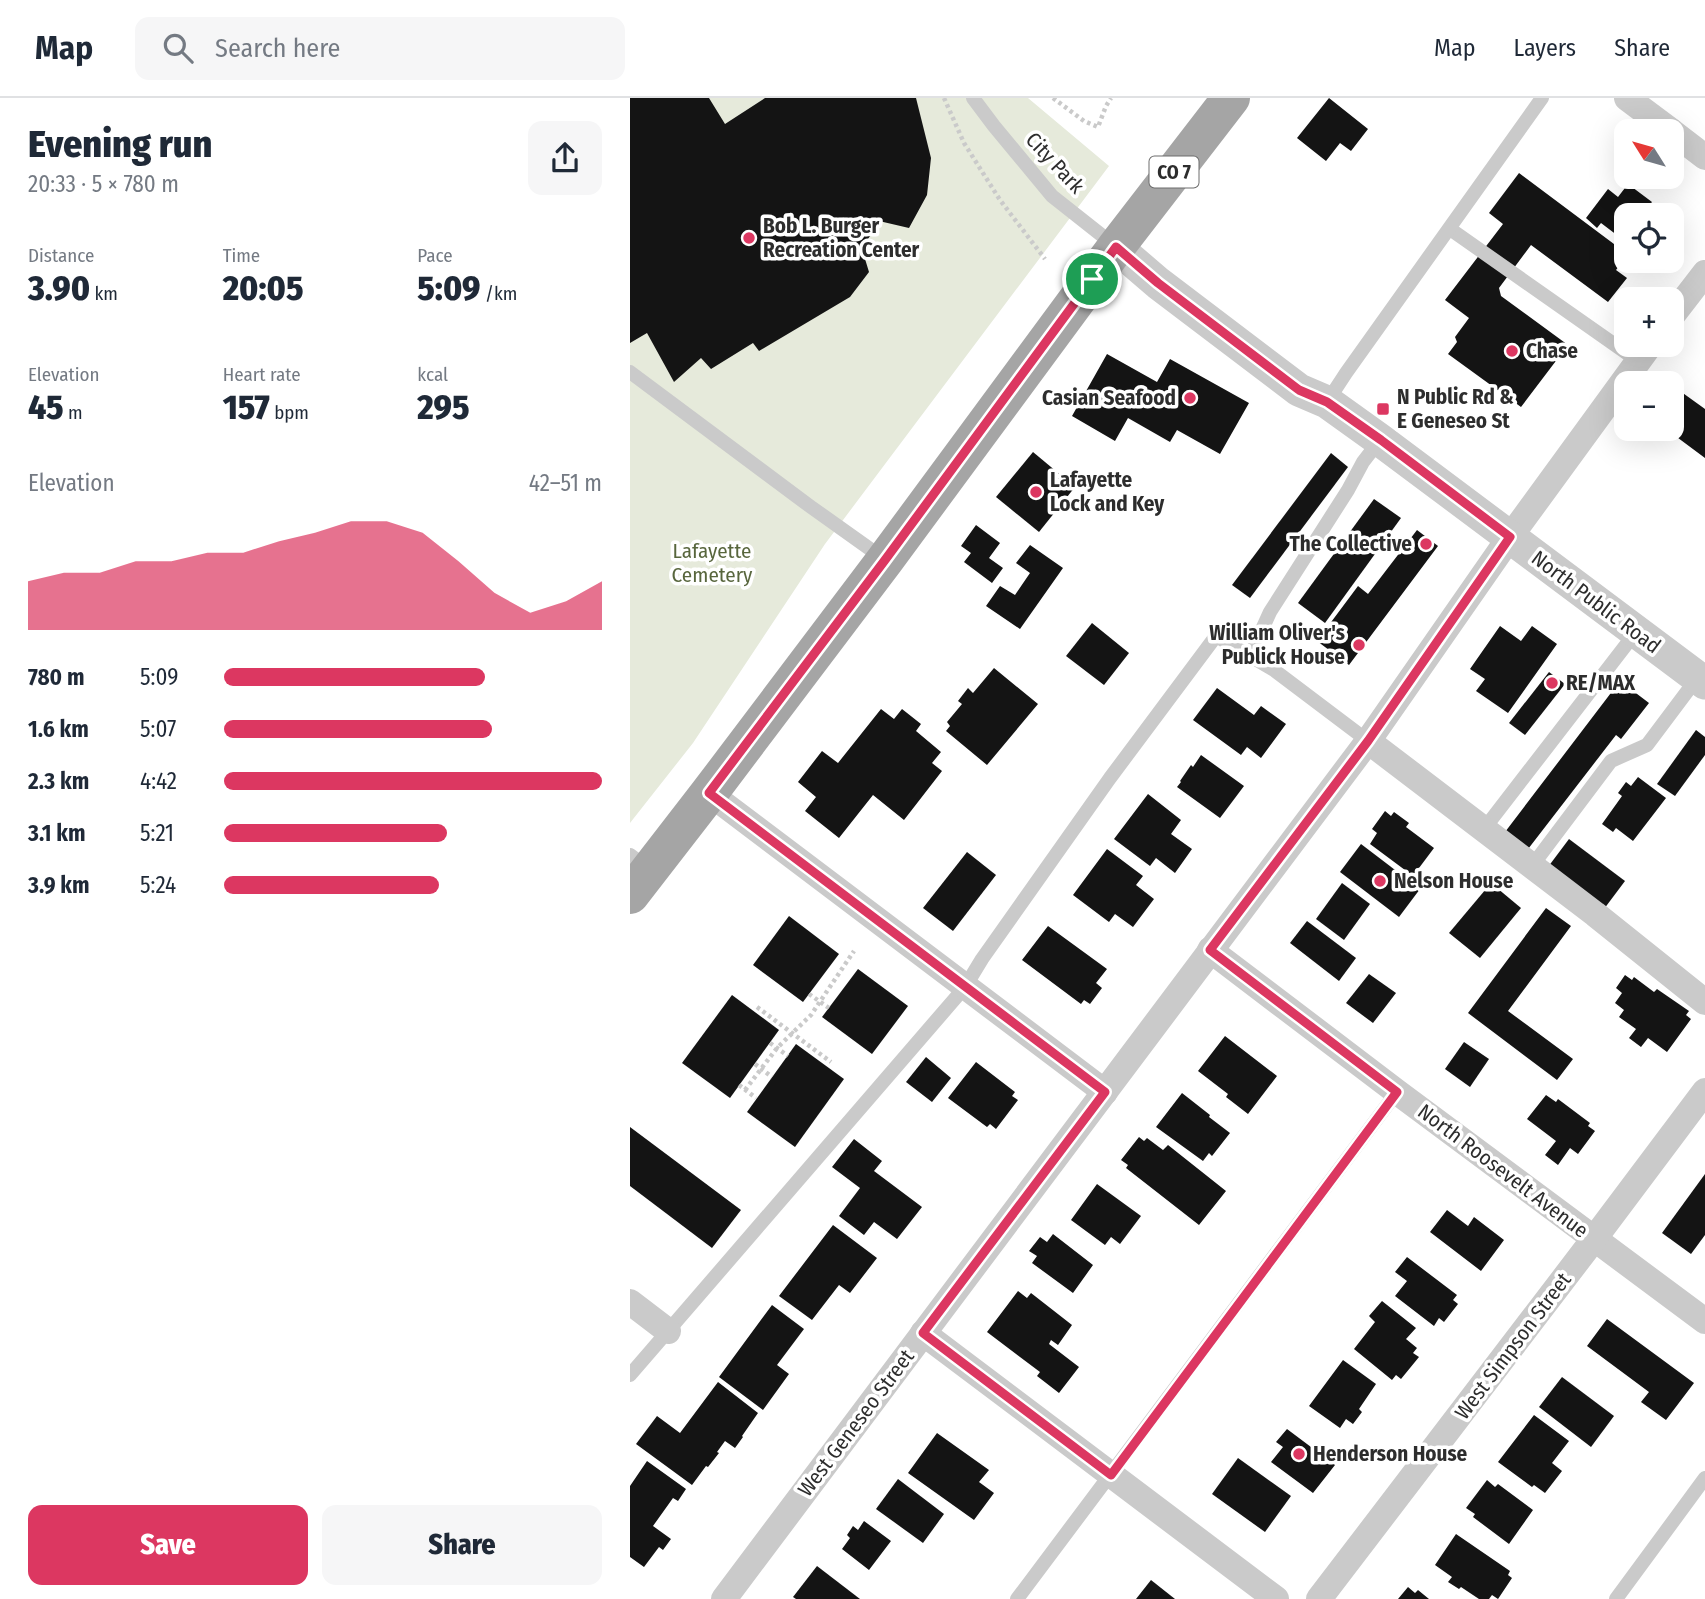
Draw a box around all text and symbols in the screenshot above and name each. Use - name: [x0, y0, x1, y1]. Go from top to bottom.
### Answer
- search box: [135, 17, 625, 80]
- text: Map: [35, 28, 93, 68]
- icon: search: [159, 29, 197, 67]
- text: Search here: [215, 33, 340, 64]
- text: Map: [1434, 34, 1476, 62]
- text: Layers: [1514, 34, 1576, 62]
- text: Share: [1614, 34, 1670, 62]
- north arrow: [1614, 119, 1684, 189]
- map controls: [1614, 119, 1684, 441]
- text: Evening run: [28, 121, 212, 167]
- button: share: [528, 121, 602, 195]
- street label: City Park: [1020, 127, 1090, 199]
- road number: CO 7: [1150, 156, 1198, 188]
- text: 20:33 · 5 × 780 m: [28, 170, 179, 198]
- button: locate: [1614, 203, 1684, 273]
- place label: Bob L. Burger Recreation Center: [763, 213, 920, 263]
- marker: Bob L. Burger Recreation Center: [741, 230, 757, 246]
- text: Distance: [28, 244, 95, 267]
- text: Time: [223, 244, 260, 267]
- text: Pace: [417, 244, 453, 267]
- pin: [1062, 249, 1122, 309]
- icon: arrive: [1073, 260, 1111, 298]
- text: 3.90: [28, 267, 90, 309]
- text: 20:05: [223, 267, 304, 309]
- text: 5:09: [417, 267, 481, 309]
- text: km: [90, 282, 118, 305]
- text: /km: [481, 282, 517, 305]
- button: +: [1614, 287, 1684, 357]
- place label: Chase: [1526, 338, 1578, 364]
- marker: Chase: [1504, 343, 1520, 359]
- text: Elevation: [28, 363, 100, 386]
- text: Heart rate: [223, 363, 301, 386]
- text: kcal: [417, 363, 448, 386]
- button: −: [1614, 371, 1684, 441]
- place label: N Public Rd & E Geneseo St: [1397, 384, 1514, 434]
- place label: Casian Seafood: [1042, 385, 1176, 411]
- text: 45: [28, 386, 64, 428]
- text: 157: [223, 386, 270, 428]
- text: 295: [417, 386, 470, 428]
- marker: Casian Seafood: [1182, 390, 1198, 406]
- text: m: [64, 401, 83, 424]
- text: bpm: [270, 401, 309, 424]
- marker: N Public Rd & E Geneseo St: [1375, 401, 1391, 417]
- place label: Lafayette Lock and Key: [1050, 467, 1165, 517]
- text: Elevation: [28, 469, 115, 497]
- text: 42–51 m: [529, 469, 602, 497]
- marker: Lafayette Lock and Key: [1028, 484, 1044, 500]
- place label: The Collective: [1290, 531, 1412, 557]
- marker: The Collective: [1418, 536, 1434, 552]
- park label: Lafayette Cemetery: [672, 538, 753, 588]
- street label: North Public Road: [1526, 545, 1666, 659]
- place label: William Oliver's Publick House: [1209, 620, 1345, 670]
- marker: William Oliver's Publick House: [1351, 637, 1367, 653]
- text: 780 m: [28, 663, 85, 691]
- text: 5:09: [140, 663, 178, 691]
- place label: RE/MAX: [1566, 670, 1636, 696]
- marker: RE/MAX: [1544, 675, 1560, 691]
- text: 1.6 km: [28, 715, 89, 743]
- text: 5:07: [140, 715, 176, 743]
- text: 2.3 km: [28, 767, 89, 795]
- text: 4:42: [140, 767, 177, 795]
- text: 3.1 km: [28, 819, 86, 847]
- text: 5:21: [140, 819, 174, 847]
- place label: Nelson House: [1394, 868, 1514, 894]
- text: 3.9 km: [28, 871, 90, 899]
- text: 5:24: [140, 871, 176, 899]
- marker: Nelson House: [1372, 873, 1388, 889]
- street label: North Roosevelt Avenue: [1413, 1098, 1593, 1244]
- street label: West Simpson Street: [1449, 1267, 1577, 1425]
- street label: West Geneseo Street: [792, 1344, 920, 1502]
- place label: Henderson House: [1313, 1441, 1468, 1467]
- marker: Henderson House: [1291, 1446, 1307, 1462]
- button: Save: [28, 1505, 308, 1585]
- button: Share: [322, 1505, 602, 1585]

